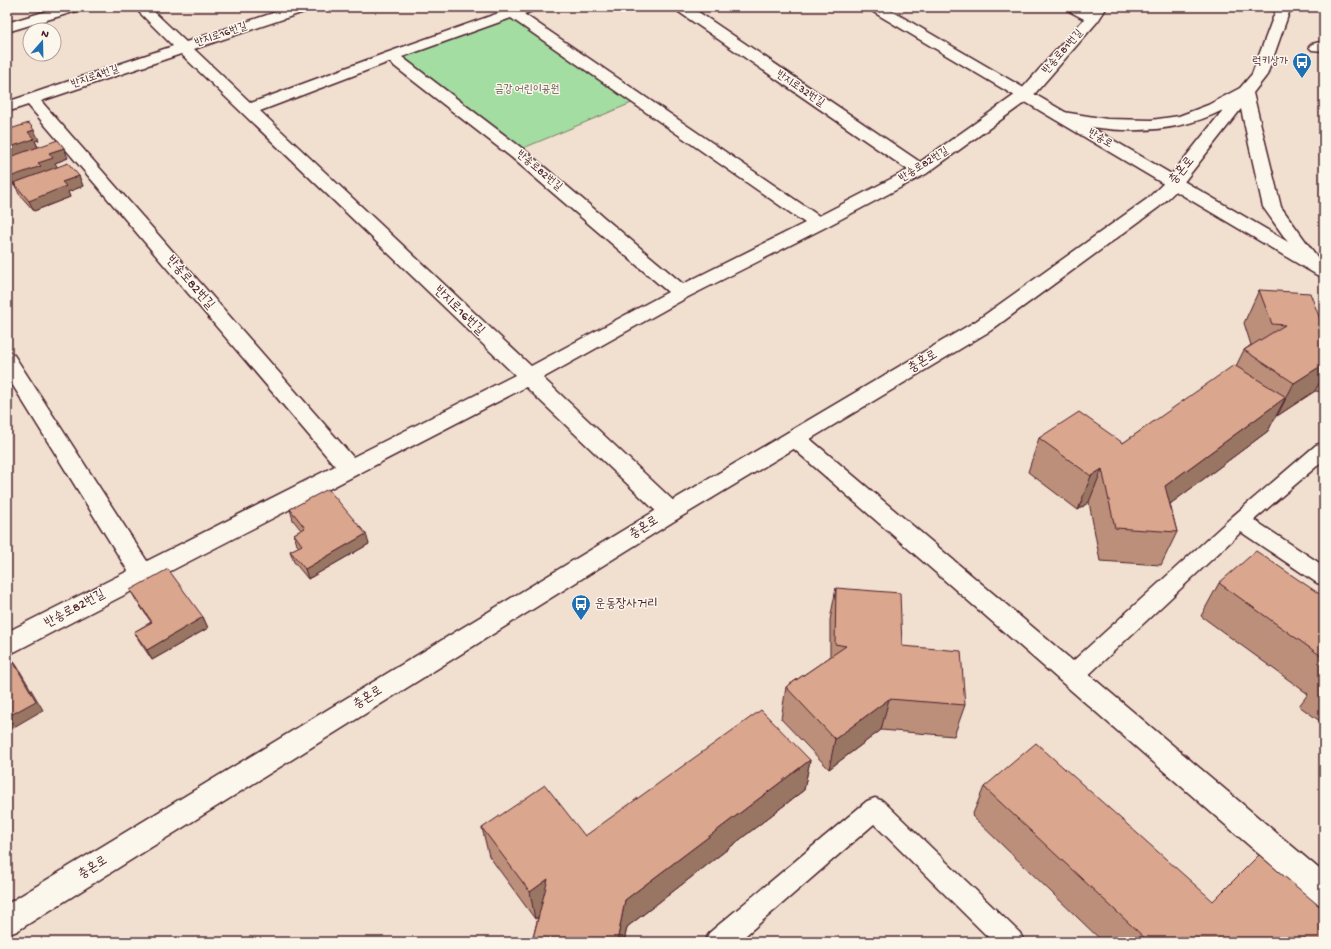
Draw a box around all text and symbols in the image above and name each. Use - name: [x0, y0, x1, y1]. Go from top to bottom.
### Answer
- street label: 반지로16번길: [193, 19, 249, 50]
- north arrow: [22, 22, 62, 62]
- street label: 반송로81번길: [1040, 27, 1086, 77]
- text: N: [39, 28, 50, 41]
- bus stop icon: 럭키상가: [1291, 51, 1313, 79]
- place label: 럭키상가: [1253, 56, 1288, 68]
- street label: 반지로4번길: [69, 62, 120, 91]
- street label: 반지로32번길: [774, 68, 827, 110]
- park label: 금강 어린이공원: [495, 84, 559, 96]
- street label: 반송로: [1085, 126, 1115, 151]
- street label: 반송로82번길: [897, 144, 951, 185]
- street label: 반송로82번길: [514, 148, 565, 194]
- street label: 충혼로: [1165, 154, 1198, 188]
- street label: 반송로82번길: [163, 253, 217, 313]
- street label: 반지로16번길: [431, 283, 487, 339]
- street label: 충혼로: [905, 347, 940, 377]
- street label: 충혼로: [626, 512, 661, 543]
- street label: 반송로82번길: [42, 587, 108, 631]
- bus stop icon: 운동장사거리: [570, 593, 592, 621]
- place label: 운동장사거리: [595, 597, 658, 612]
- street label: 충혼로: [350, 682, 385, 713]
- street label: 충혼로: [75, 852, 110, 883]

